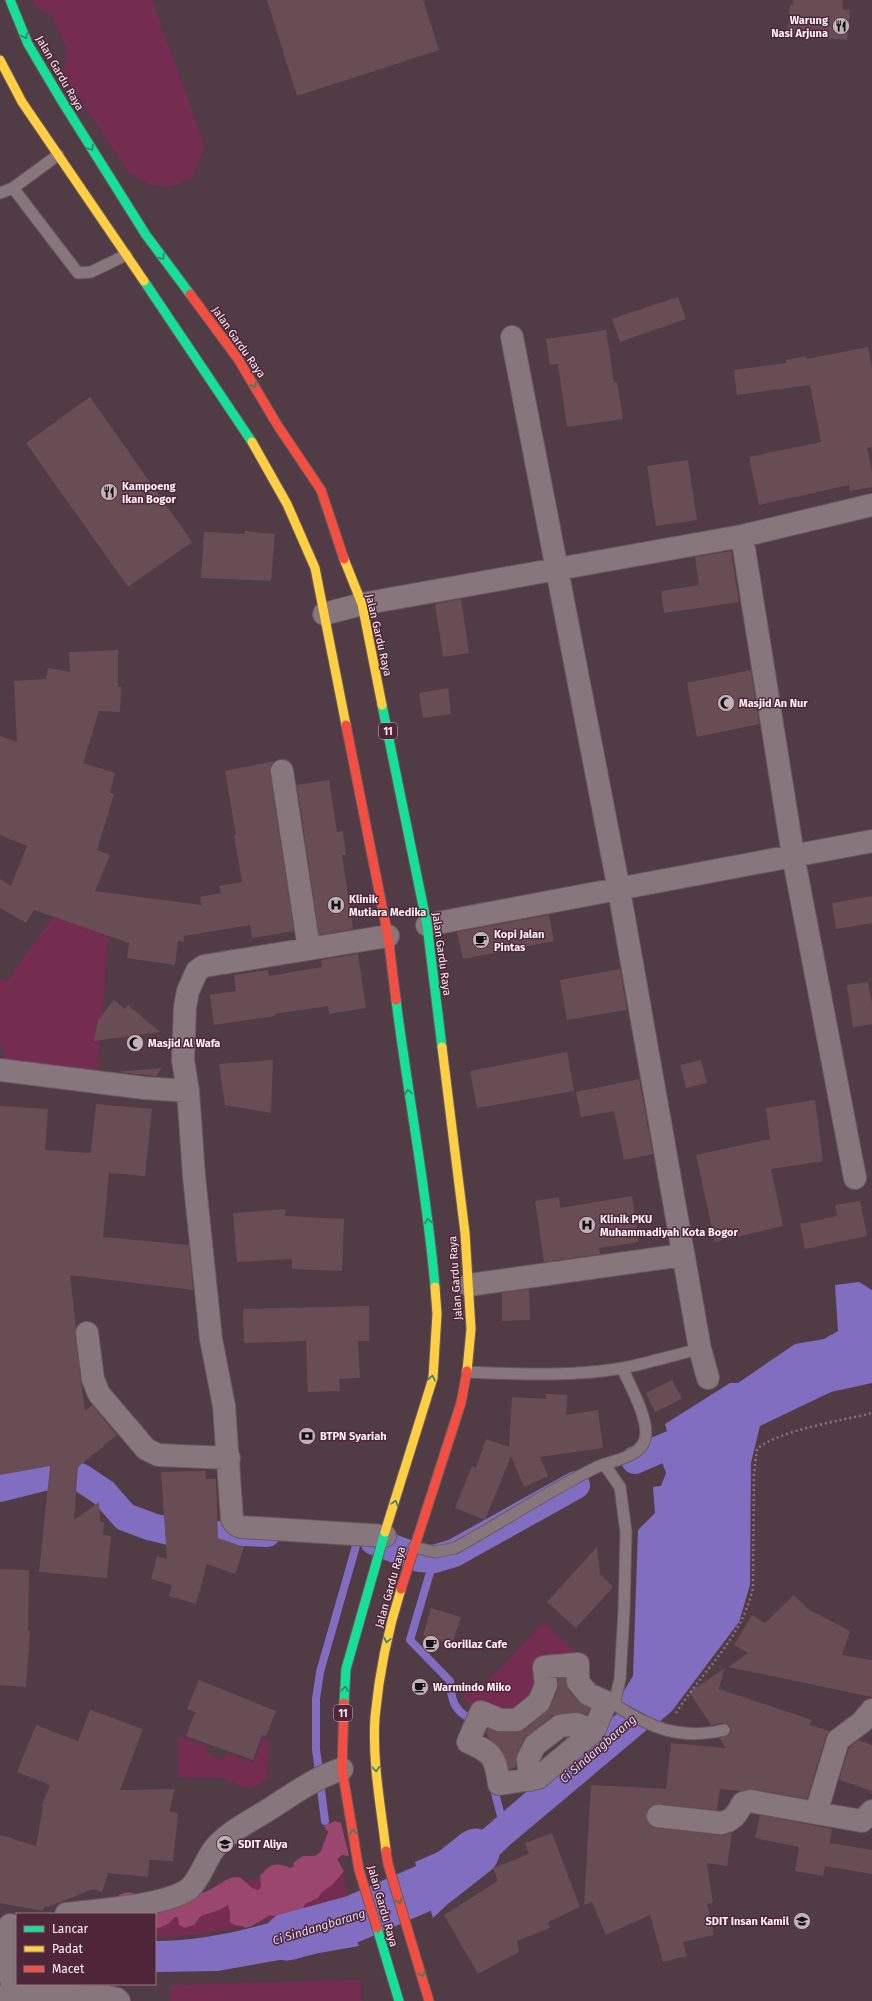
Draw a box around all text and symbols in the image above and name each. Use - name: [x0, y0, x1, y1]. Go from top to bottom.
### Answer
- place label: Warung Nasi Arjuna: [771, 14, 829, 40]
- restaurant icon: Warung Nasi Arjuna: [831, 16, 851, 36]
- one-way arrow: [20, 33, 28, 40]
- street label: Jalan Gardu Raya: [33, 34, 86, 113]
- one-way arrow: [86, 144, 94, 151]
- one-way arrow: [157, 252, 164, 259]
- street label: Jalan Gardu Raya: [209, 304, 268, 380]
- one-way arrow: [249, 381, 257, 388]
- place label: Kampoeng Ikan Bogor: [122, 480, 177, 506]
- restaurant icon: Kampoeng Ikan Bogor: [99, 482, 119, 502]
- street label: Jalan Gardu Raya: [363, 593, 394, 678]
- mosque icon: Masjid An Nur: [716, 693, 736, 713]
- place label: Masjid An Nur: [739, 697, 808, 710]
- road number: 11: [379, 723, 397, 739]
- place label: Klinik Mutiara Medika: [349, 893, 426, 919]
- hospital icon: Klinik Mutiara Medika: [326, 895, 346, 915]
- street label: Jalan Gardu Raya: [429, 912, 454, 997]
- place label: Kopi Jalan Pintas: [494, 928, 544, 954]
- cafe icon: Kopi Jalan Pintas: [471, 930, 491, 950]
- mosque icon: Masjid Al Wafa: [125, 1033, 145, 1053]
- place label: Masjid Al Wafa: [148, 1037, 220, 1050]
- one-way arrow: [404, 1089, 413, 1095]
- place label: Klinik PKU Muhammadiyah Kota Bogor: [600, 1213, 738, 1239]
- hospital icon: Klinik PKU Muhammadiyah Kota Bogor: [577, 1215, 597, 1235]
- one-way arrow: [424, 1218, 433, 1224]
- street label: Jalan Gardu Raya: [446, 1236, 465, 1320]
- one-way arrow: [427, 1375, 436, 1381]
- bank icon: BTPN Syariah: [297, 1426, 317, 1446]
- place label: BTPN Syariah: [320, 1430, 387, 1443]
- one-way arrow: [390, 1499, 399, 1506]
- street label: Jalan Gardu Raya: [373, 1545, 408, 1629]
- cafe icon: Gorillaz Cafe: [421, 1634, 441, 1654]
- one-way arrow: [383, 1637, 392, 1643]
- place label: Gorillaz Cafe: [444, 1638, 507, 1651]
- cafe icon: Warmindo Miko: [410, 1677, 430, 1697]
- place label: Warmindo Miko: [433, 1681, 511, 1694]
- one-way arrow: [340, 1686, 349, 1692]
- road number: 11: [334, 1705, 352, 1721]
- water label: Ci Sindangbarang: [557, 1712, 639, 1786]
- one-way arrow: [372, 1766, 381, 1772]
- one-way arrow: [349, 1829, 358, 1835]
- school or university icon: SDIT Aliya: [215, 1834, 235, 1854]
- place label: SDIT Aliya: [238, 1838, 288, 1851]
- street label: Jalan Gardu Raya: [365, 1864, 400, 1948]
- one-way arrow: [395, 1898, 403, 1905]
- water label: Ci Sindangbarang: [271, 1906, 367, 1948]
- school or university icon: SDIT Insan Kamil: [792, 1911, 812, 1931]
- legend: [16, 1913, 156, 1985]
- place label: SDIT Insan Kamil: [705, 1915, 790, 1928]
- text: Lancar: [52, 1922, 89, 1936]
- text: Padat: [52, 1942, 84, 1956]
- text: Macet: [52, 1962, 85, 1976]
- one-way arrow: [417, 1970, 426, 1977]

